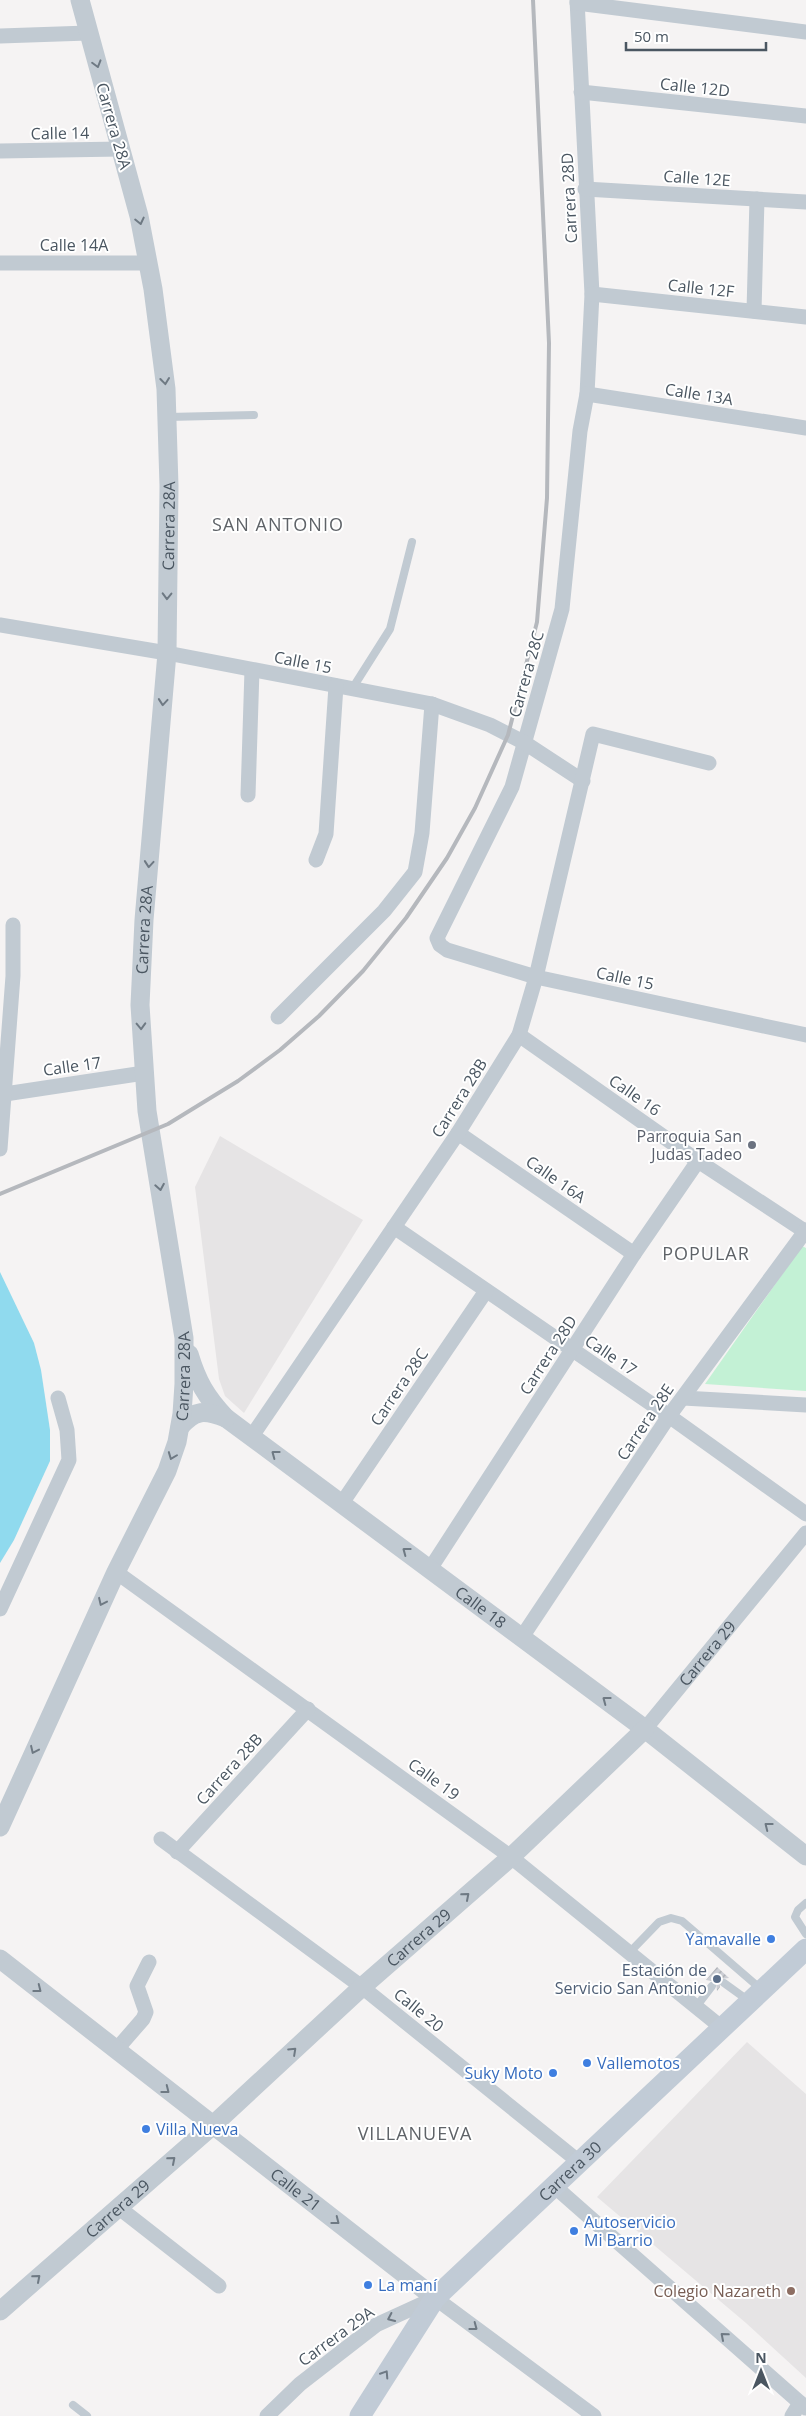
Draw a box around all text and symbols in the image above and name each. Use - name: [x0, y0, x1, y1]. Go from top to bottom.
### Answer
- scale bar: [626, 20, 766, 52]
- text: 50 m: [634, 26, 669, 46]
- one-way arrow: [91, 59, 101, 68]
- street label: Calle 12D: [659, 72, 731, 102]
- street label: Carrera 28A: [91, 80, 137, 173]
- street label: Calle 14: [31, 121, 89, 145]
- street label: Carrera 28D: [556, 152, 582, 244]
- street label: Calle 12E: [663, 165, 731, 191]
- one-way arrow: [134, 216, 145, 225]
- street label: Calle 14A: [40, 234, 109, 256]
- street label: Calle 12F: [667, 274, 735, 302]
- one-way arrow: [159, 377, 170, 385]
- street label: Calle 13A: [663, 378, 735, 410]
- street label: Carrera 28A: [157, 480, 180, 570]
- district label: SAN ANTONIO: [212, 512, 344, 536]
- one-way arrow: [162, 592, 172, 600]
- street label: Carrera 28C: [503, 628, 549, 720]
- street label: Calle 15: [272, 646, 334, 678]
- one-way arrow: [157, 698, 168, 706]
- one-way arrow: [144, 860, 155, 868]
- street label: Carrera 28A: [130, 884, 158, 975]
- street label: Calle 15: [594, 961, 656, 995]
- one-way arrow: [136, 1022, 146, 1030]
- street label: Calle 17: [42, 1051, 102, 1081]
- street label: Carrera 28B: [426, 1054, 492, 1142]
- street label: Calle 16: [605, 1069, 665, 1121]
- place label: Parroquia San Judas Tadeo: [637, 1125, 742, 1165]
- marker: Parroquia San Judas Tadeo: [746, 1139, 758, 1151]
- street label: Calle 16A: [522, 1150, 591, 1208]
- one-way arrow: [154, 1183, 164, 1192]
- district label: POPULAR: [662, 1241, 750, 1265]
- street label: Carrera 28D: [514, 1311, 582, 1399]
- street label: Carrera 28A: [170, 1329, 196, 1423]
- street label: Calle 17: [581, 1330, 641, 1380]
- street label: Carrera 28C: [365, 1344, 433, 1430]
- street label: Carrera 28E: [611, 1379, 679, 1465]
- one-way arrow: [168, 1451, 178, 1459]
- one-way arrow: [271, 1451, 281, 1460]
- one-way arrow: [402, 1548, 412, 1557]
- street label: Calle 18: [451, 1581, 511, 1633]
- one-way arrow: [98, 1597, 109, 1606]
- street label: Carrera 29: [674, 1616, 741, 1691]
- one-way arrow: [602, 1697, 612, 1706]
- street label: Carrera 28B: [191, 1728, 267, 1810]
- one-way arrow: [30, 1745, 41, 1754]
- street label: Calle 19: [404, 1753, 464, 1805]
- one-way arrow: [765, 1823, 774, 1831]
- one-way arrow: [460, 1893, 469, 1902]
- street label: Carrera 29: [382, 1903, 456, 1972]
- place label: Yamavalle: [686, 1928, 761, 1950]
- marker: Yamavalle: [765, 1933, 777, 1945]
- place label: Estación de Servicio San Antonio: [555, 1959, 707, 1999]
- marker: Estación de Servicio San Antonio: [711, 1973, 723, 1985]
- street label: Calle 20: [389, 1983, 449, 2037]
- one-way arrow: [33, 1984, 42, 1993]
- one-way arrow: [287, 2048, 296, 2057]
- place label: Vallemotos: [597, 2052, 680, 2074]
- marker: Vallemotos: [581, 2057, 593, 2069]
- place label: Suky Moto: [464, 2062, 543, 2084]
- marker: Suky Moto: [547, 2067, 559, 2079]
- one-way arrow: [160, 2084, 169, 2092]
- place label: Villa Nueva: [156, 2118, 238, 2140]
- district label: VILLANUEVA: [358, 2121, 472, 2145]
- marker: Villa Nueva: [140, 2123, 152, 2135]
- street label: Carrera 30: [534, 2136, 606, 2206]
- one-way arrow: [167, 2157, 176, 2166]
- street label: Calle 21: [266, 2163, 326, 2216]
- street label: Carrera 29: [81, 2174, 155, 2243]
- place label: Autoservicio Mi Barrio: [584, 2211, 676, 2251]
- one-way arrow: [330, 2216, 339, 2224]
- marker: Autoservicio Mi Barrio: [568, 2225, 580, 2237]
- place label: La maní: [378, 2274, 438, 2296]
- one-way arrow: [31, 2275, 40, 2284]
- marker: La maní: [362, 2279, 374, 2291]
- place label: Colegio Nazareth: [653, 2280, 781, 2302]
- marker: Colegio Nazareth: [785, 2285, 797, 2297]
- street label: Carrera 29A: [294, 2300, 379, 2371]
- one-way arrow: [387, 2312, 396, 2322]
- one-way arrow: [468, 2321, 477, 2329]
- one-way arrow: [721, 2333, 730, 2342]
- north arrow: [736, 2346, 786, 2396]
- text: N: [755, 2348, 767, 2367]
- one-way arrow: [379, 2371, 388, 2380]

